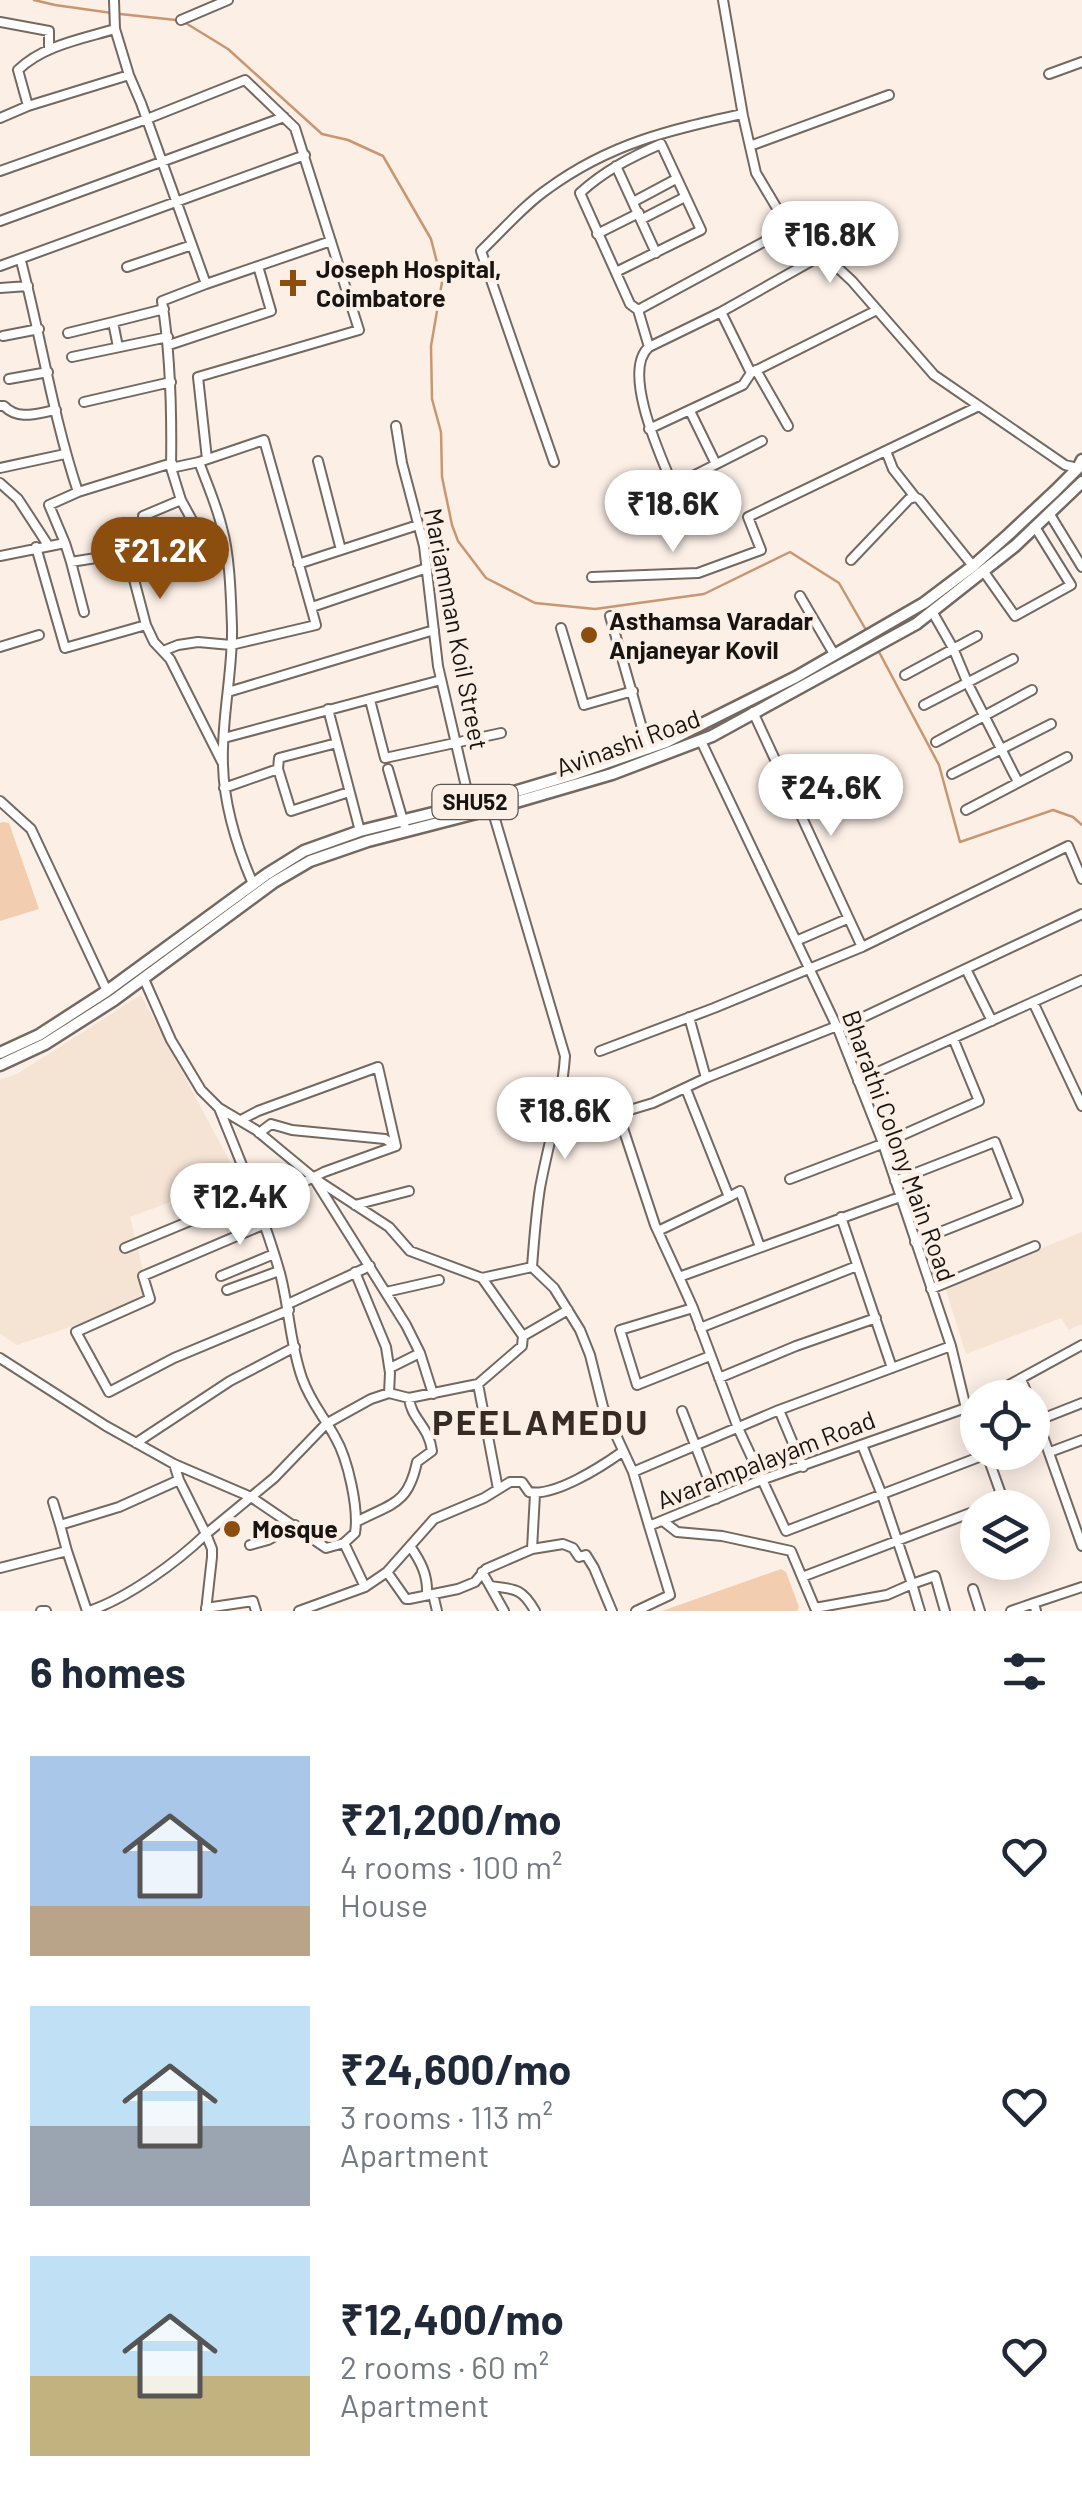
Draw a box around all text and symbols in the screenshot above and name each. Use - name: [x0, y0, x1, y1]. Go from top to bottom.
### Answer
- pin: ₹16.8K: [749, 201, 911, 286]
- text: ₹16.8K: [784, 214, 876, 252]
- place label: Joseph Hospital, Coimbatore: [316, 253, 502, 312]
- marker: Joseph Hospital, Coimbatore: [280, 270, 306, 296]
- pin: ₹18.6K: [592, 470, 754, 555]
- text: ₹18.6K: [627, 483, 719, 521]
- street label: Mariamman Koil Street: [419, 505, 495, 752]
- pin: ₹21.2K: [79, 517, 241, 602]
- text: ₹21.2K: [113, 530, 207, 568]
- place label: Asthamsa Varadar Anjaneyar Kovil: [609, 605, 814, 664]
- marker: Asthamsa Varadar Anjaneyar Kovil: [578, 624, 600, 646]
- street label: Avinashi Road: [552, 702, 704, 782]
- pin: ₹24.6K: [750, 754, 912, 839]
- text: ₹24.6K: [780, 767, 882, 805]
- road number: SHU52: [432, 785, 518, 819]
- street label: Bharathi Colony Main Road: [837, 1006, 963, 1285]
- pin: ₹18.6K: [484, 1077, 646, 1162]
- text: ₹18.6K: [519, 1090, 611, 1128]
- pin: ₹12.4K: [159, 1163, 321, 1248]
- text: ₹12.4K: [192, 1176, 288, 1214]
- map controls: [960, 1380, 1050, 1580]
- button: locate: [960, 1380, 1050, 1470]
- district label: PEELAMEDU: [432, 1400, 650, 1442]
- street label: Avarampalayam Road: [652, 1404, 879, 1515]
- button: layers: [960, 1490, 1050, 1580]
- place label: Mosque: [252, 1513, 338, 1543]
- marker: Mosque: [221, 1518, 243, 1540]
- icon: filters: [997, 1644, 1052, 1699]
- text: 6 homes: [30, 1646, 186, 1696]
- text: ₹21,200/mo: [340, 1793, 562, 1843]
- icon: home: [110, 1796, 230, 1916]
- icon: heart: [997, 1829, 1052, 1884]
- text: 4 rooms · 100 m²: [340, 1847, 562, 1885]
- text: House: [340, 1885, 428, 1923]
- text: ₹24,600/mo: [340, 2043, 572, 2093]
- icon: home: [110, 2046, 230, 2166]
- icon: heart: [997, 2079, 1052, 2134]
- text: 3 rooms · 113 m²: [340, 2097, 553, 2135]
- text: Apartment: [340, 2135, 489, 2173]
- text: ₹12,400/mo: [340, 2293, 564, 2343]
- icon: home: [110, 2296, 230, 2416]
- icon: heart: [997, 2329, 1052, 2384]
- text: 2 rooms · 60 m²: [340, 2347, 549, 2385]
- text: Apartment: [340, 2385, 489, 2423]

